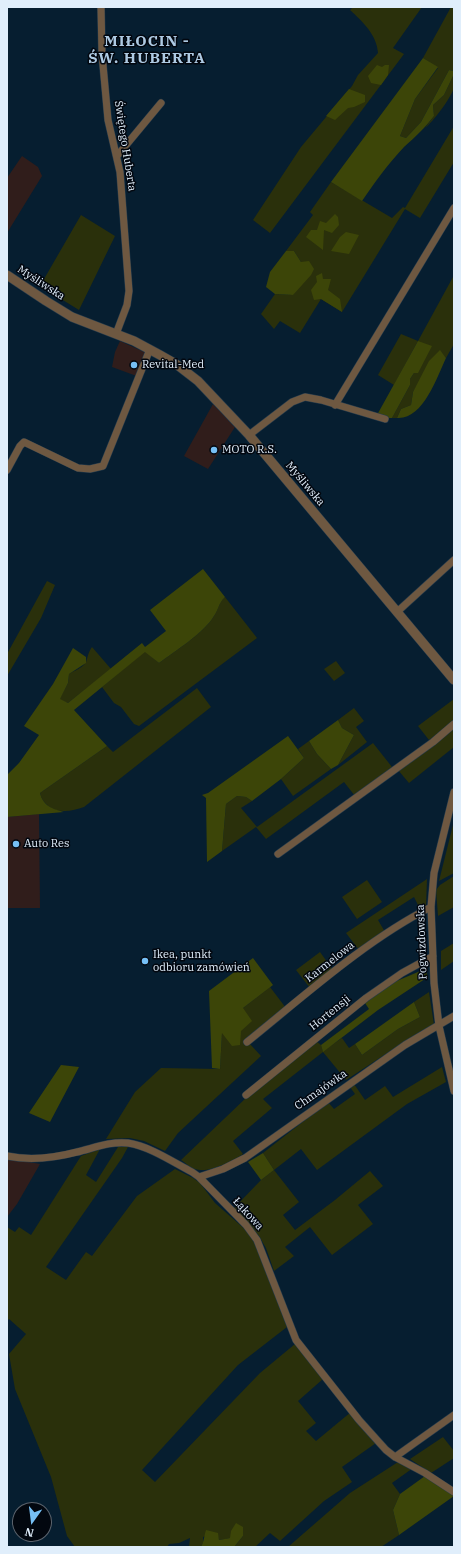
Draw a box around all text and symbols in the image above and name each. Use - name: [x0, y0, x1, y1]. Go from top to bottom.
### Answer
- district label: MIŁOCIN - ŚW. HUBERTA: [88, 33, 206, 68]
- street label: Świętego Huberta: [111, 100, 139, 192]
- street label: Myśliwska: [15, 263, 67, 303]
- place label: Revital-Med: [142, 358, 204, 372]
- marker: Revital-Med: [129, 360, 139, 370]
- place label: MOTO R.S.: [222, 443, 277, 457]
- marker: MOTO R.S.: [209, 445, 219, 455]
- street label: Myśliwska: [283, 459, 327, 509]
- place label: Auto Res: [24, 837, 69, 851]
- marker: Auto Res: [11, 839, 21, 849]
- street label: Pogwizdowska: [414, 904, 430, 980]
- street label: Karmelowa: [303, 939, 357, 985]
- place label: Ikea, punkt odbioru zamówień: [153, 948, 250, 974]
- marker: Ikea, punkt odbioru zamówień: [140, 956, 150, 966]
- street label: Hortensji: [307, 993, 353, 1033]
- street label: Chmajówka: [292, 1067, 350, 1113]
- street label: Łąkowa: [230, 1195, 266, 1233]
- north arrow: [12, 1502, 52, 1542]
- text: N: [23, 1525, 35, 1541]

